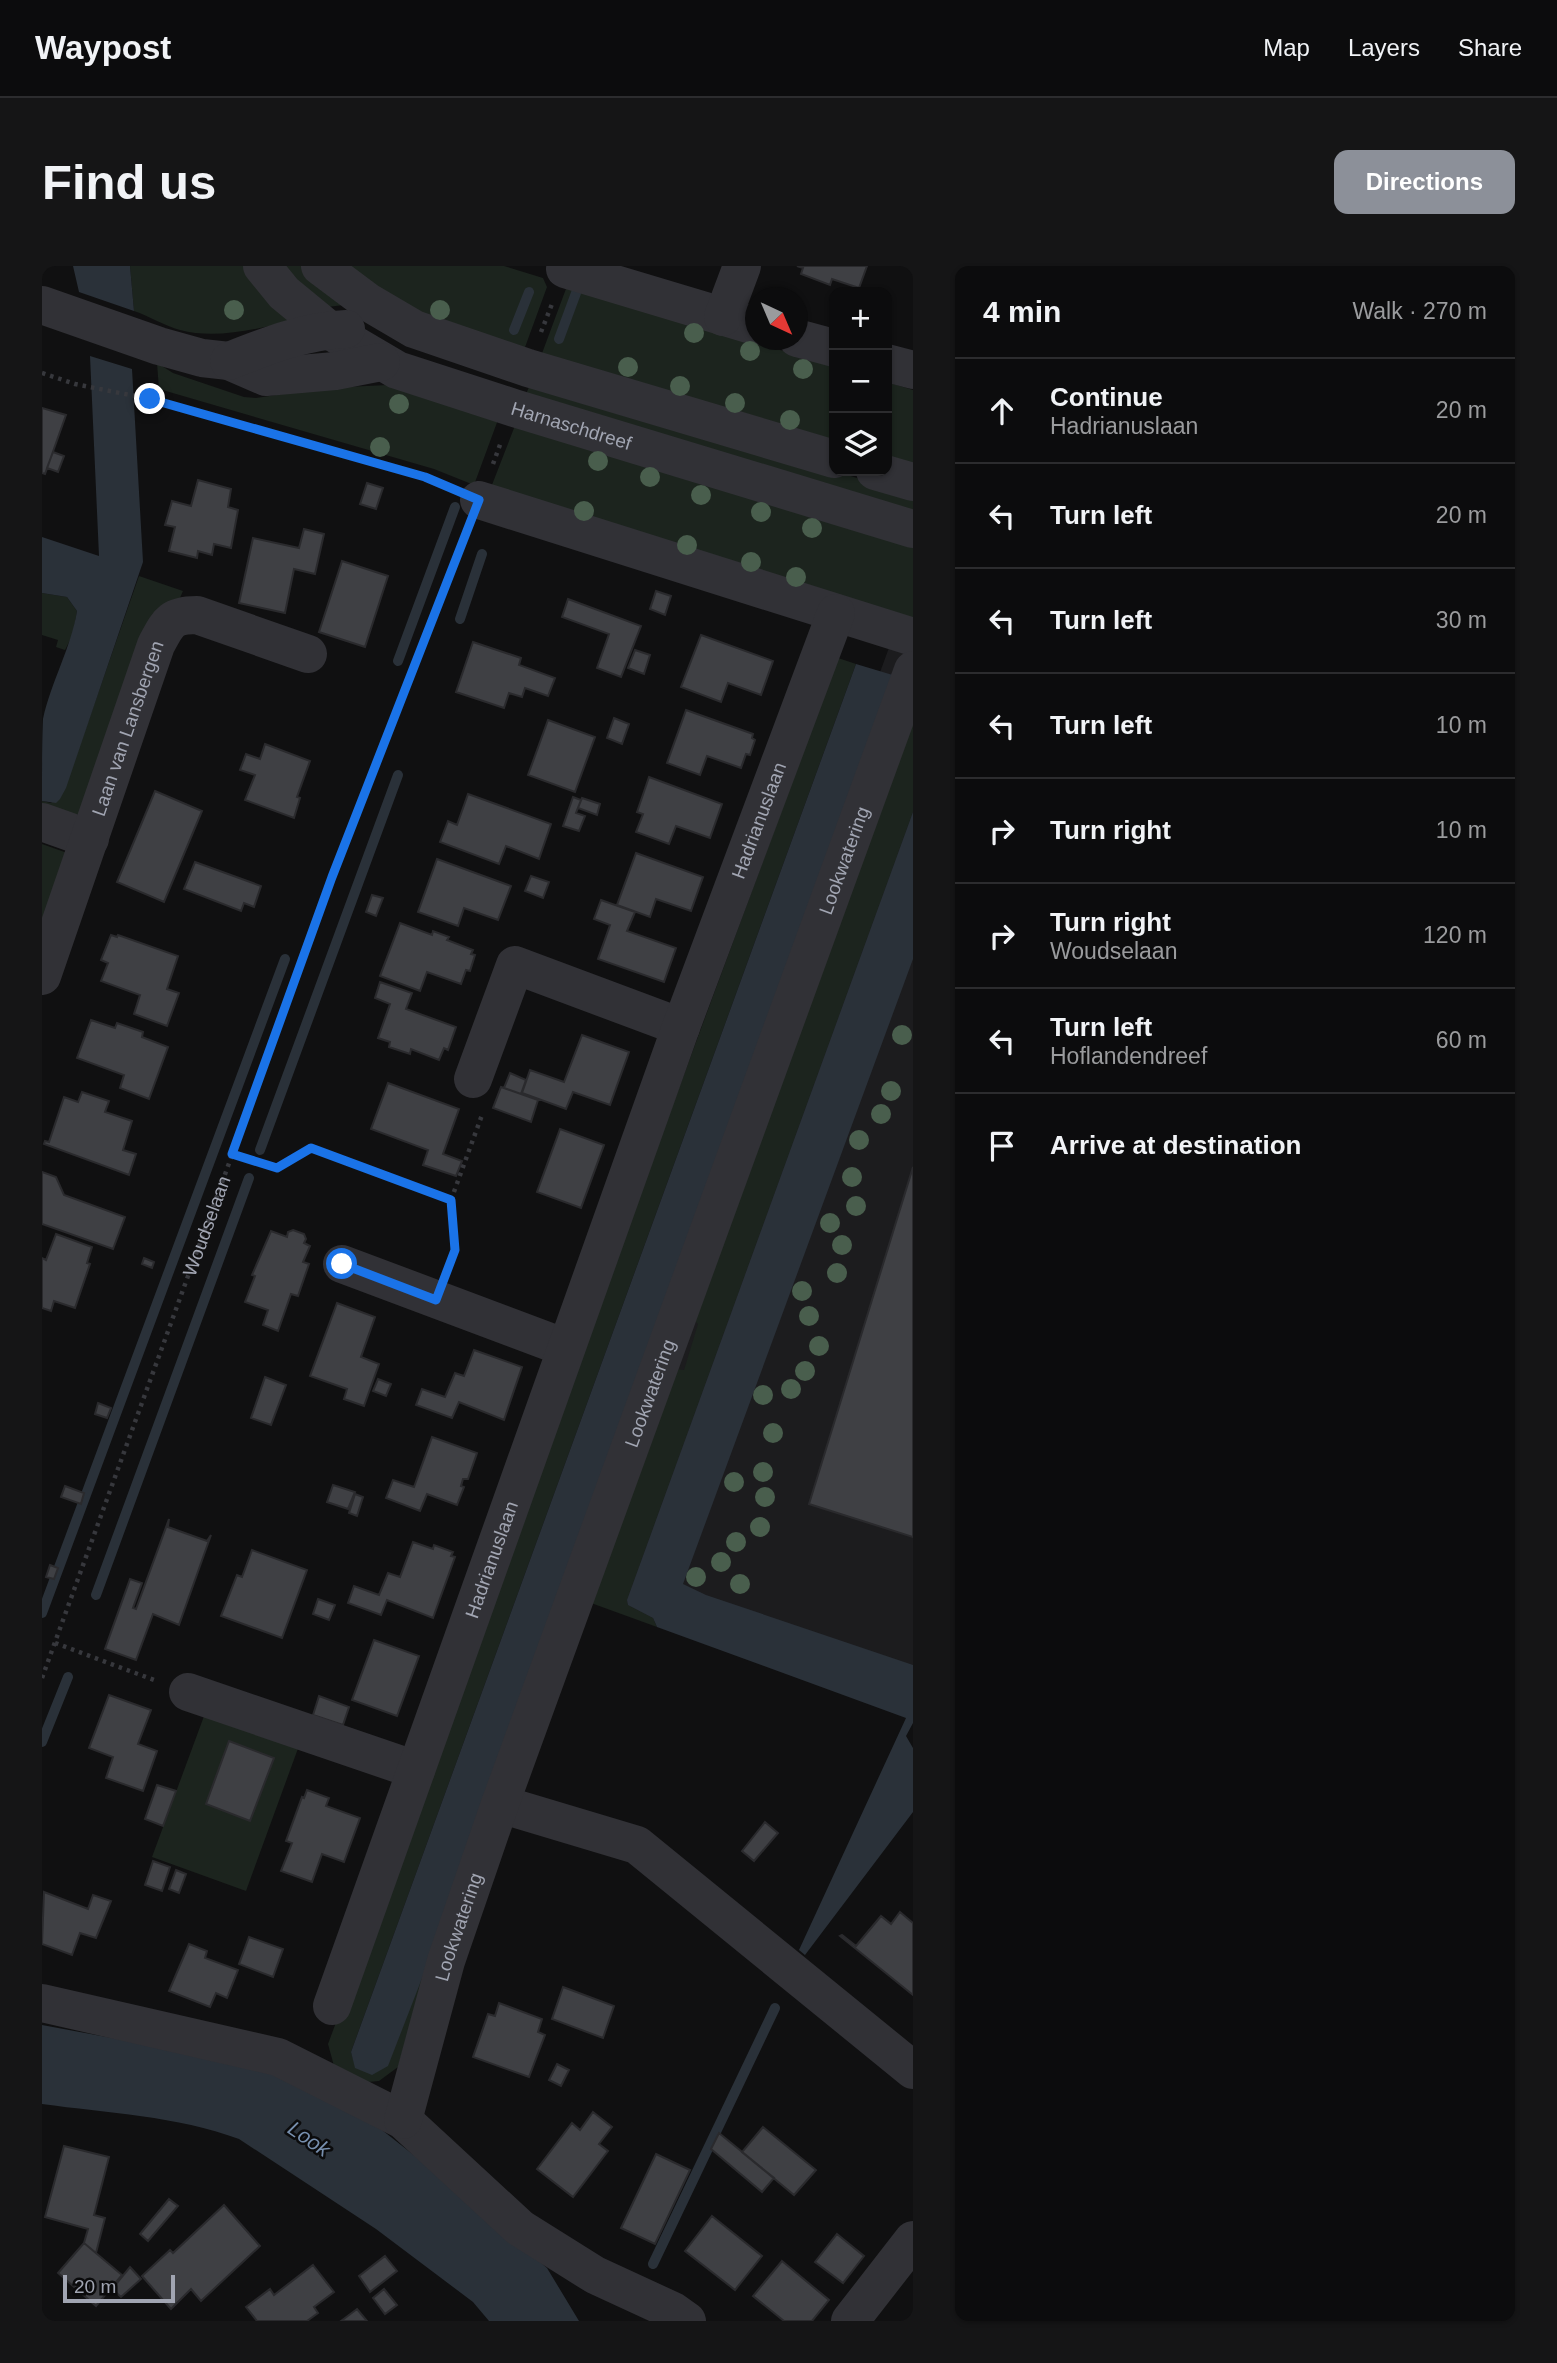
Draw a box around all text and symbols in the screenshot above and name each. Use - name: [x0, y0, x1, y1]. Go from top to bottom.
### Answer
- text: Waypost: [35, 29, 171, 66]
- text: Map: [1263, 34, 1310, 61]
- text: Layers: [1348, 34, 1420, 61]
- text: Share: [1458, 34, 1522, 61]
- button: Directions: [1334, 150, 1515, 214]
- text: Find us: [42, 155, 216, 209]
- north arrow: [745, 287, 808, 350]
- map controls: [829, 287, 892, 476]
- button: +: [829, 287, 892, 350]
- text: 4 min: [983, 295, 1061, 328]
- text: Walk · 270 m: [1352, 298, 1487, 324]
- button: −: [829, 350, 892, 413]
- text: Continue: [1050, 382, 1163, 412]
- route end: [134, 383, 165, 414]
- icon: ahead: [983, 392, 1021, 430]
- text: 20 m: [1436, 397, 1487, 423]
- street label: Harnaschdreef: [509, 398, 635, 454]
- button: layers: [829, 413, 892, 476]
- text: Hadrianuslaan: [1050, 413, 1198, 439]
- icon: left: [983, 497, 1021, 535]
- text: Turn left: [1050, 500, 1152, 530]
- text: 20 m: [1436, 502, 1487, 528]
- icon: left: [983, 602, 1021, 640]
- text: Turn left: [1050, 605, 1152, 635]
- text: 30 m: [1436, 607, 1487, 633]
- street label: Laan van Lansbergen: [88, 638, 168, 819]
- icon: left: [983, 707, 1021, 745]
- text: Turn left: [1050, 710, 1152, 740]
- text: 10 m: [1436, 712, 1487, 738]
- street label: Hadrianuslaan: [727, 759, 790, 882]
- street label: Lookwatering: [815, 804, 873, 917]
- icon: right: [983, 812, 1021, 850]
- text: Turn right: [1050, 815, 1171, 845]
- text: 10 m: [1436, 817, 1487, 843]
- text: Turn right: [1050, 907, 1171, 937]
- icon: right: [983, 917, 1021, 955]
- text: 120 m: [1423, 922, 1487, 948]
- text: Woudselaan: [1050, 938, 1177, 964]
- text: Turn left: [1050, 1012, 1152, 1042]
- icon: left: [983, 1022, 1021, 1060]
- text: 60 m: [1436, 1027, 1487, 1053]
- text: Hoflandendreef: [1050, 1043, 1207, 1069]
- icon: arrive: [983, 1127, 1021, 1165]
- text: Arrive at destination: [1050, 1130, 1301, 1160]
- street label: Woudselaan: [179, 1173, 235, 1279]
- route start: [326, 1248, 357, 1279]
- street label: Lookwatering: [621, 1337, 679, 1450]
- street label: Hadrianuslaan: [461, 1498, 522, 1621]
- street label: Lookwatering: [431, 1870, 487, 1983]
- water label: Look: [284, 2116, 336, 2162]
- scale bar: [63, 2272, 175, 2304]
- text: 20 m: [74, 2276, 116, 2297]

